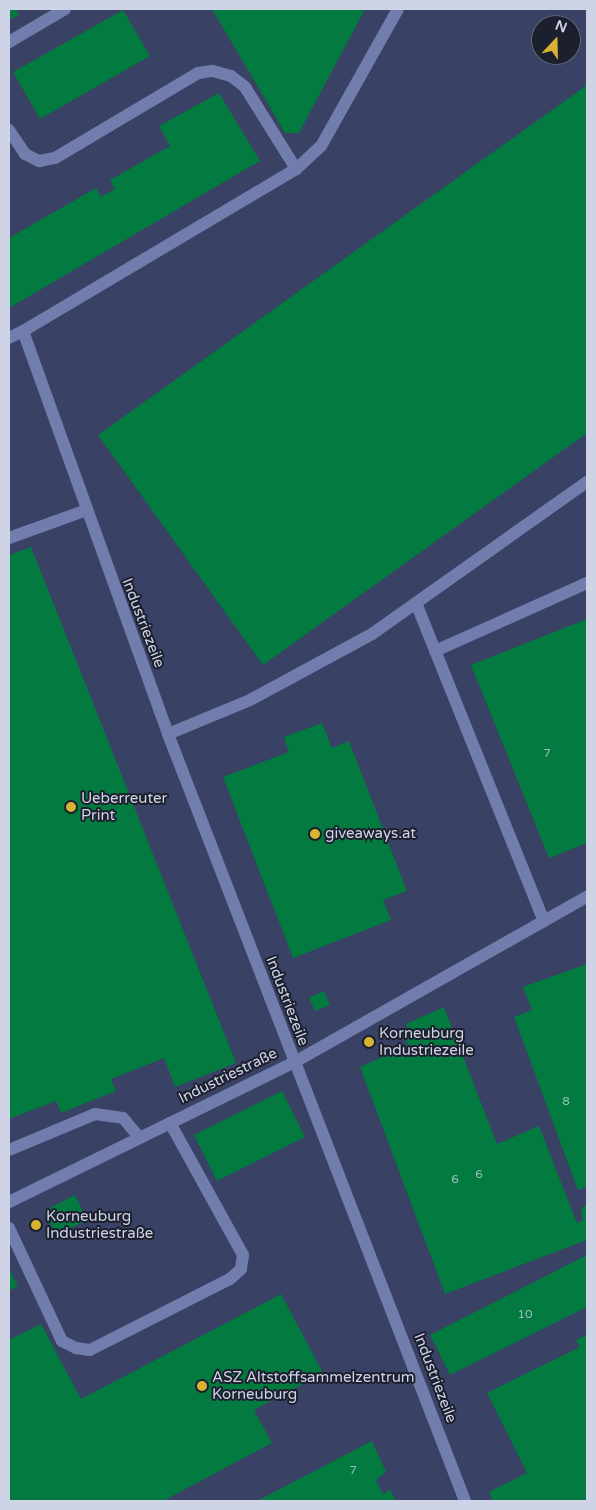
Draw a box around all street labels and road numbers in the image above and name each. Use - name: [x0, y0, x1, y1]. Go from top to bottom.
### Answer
- street label: Industriezeile: [118, 576, 168, 670]
- street label: Industriezeile: [262, 954, 312, 1048]
- street label: Industriestraße: [176, 1044, 280, 1108]
- street label: Industriezeile: [410, 1331, 460, 1425]

